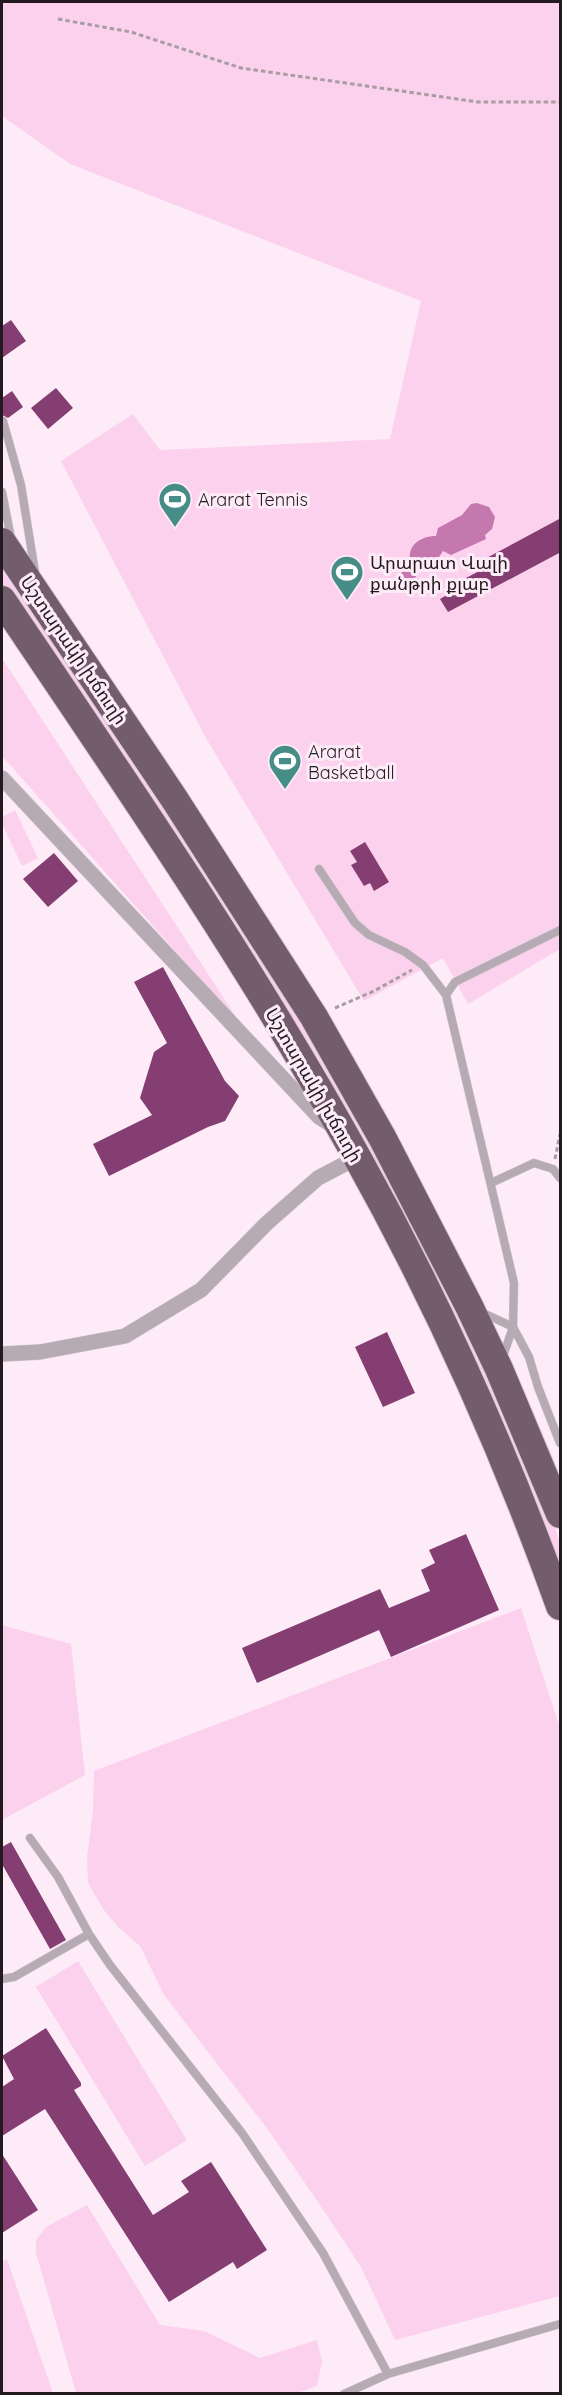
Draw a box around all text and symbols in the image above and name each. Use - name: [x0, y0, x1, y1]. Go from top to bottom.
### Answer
- sports icon: Ararat Tennis: [157, 481, 193, 528]
- place label: Ararat Tennis: [198, 488, 308, 511]
- place label: Արարատ Վալի քանթրի քլաբ: [370, 551, 508, 595]
- sports icon: Արարատ Վալի քանթրի քլաբ: [329, 554, 365, 601]
- street label: Աշտարակի խճուղի: [16, 571, 132, 729]
- place label: Ararat Basketball: [308, 740, 395, 784]
- sports icon: Ararat Basketball: [267, 743, 303, 790]
- street label: Աշտարակի խճուղի: [260, 1004, 368, 1166]

